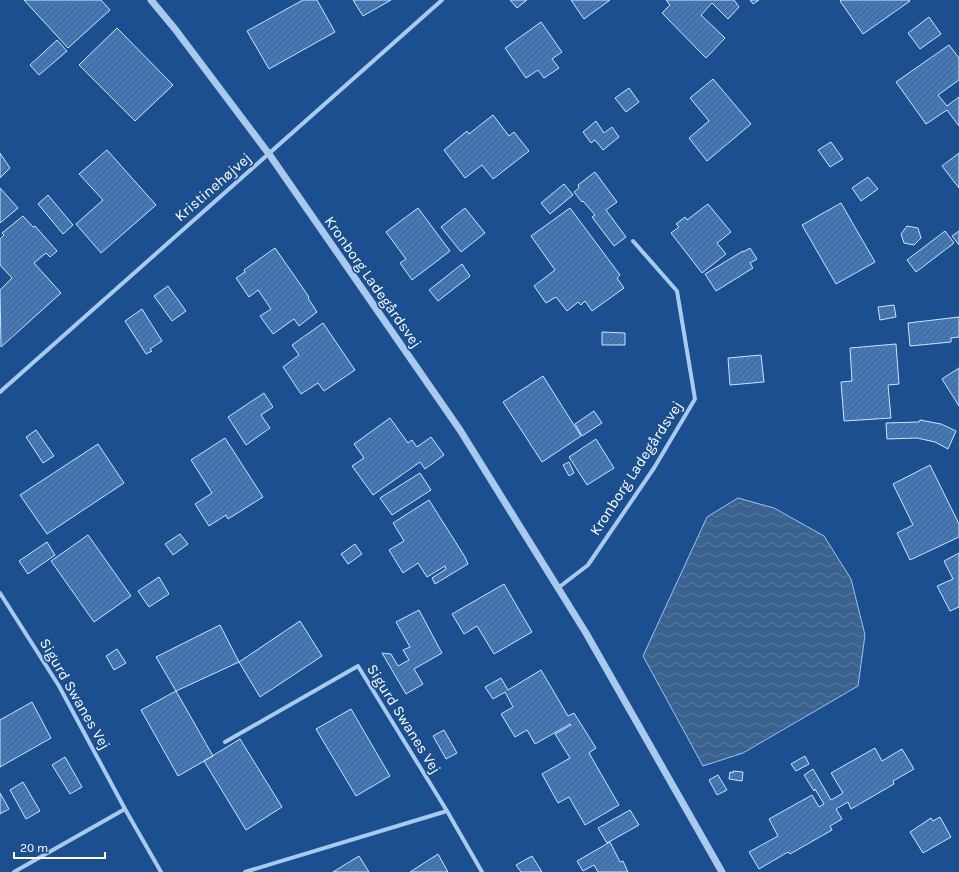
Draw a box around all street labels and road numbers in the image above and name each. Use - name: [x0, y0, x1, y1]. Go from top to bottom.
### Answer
- street label: Kristinehøjvej: [171, 149, 255, 225]
- street label: Kronborg Ladegårdsvej: [321, 213, 425, 351]
- street label: Kronborg Ladegårdsvej: [586, 397, 686, 539]
- street label: Sigurd Swanes Vej: [36, 635, 114, 753]
- street label: Sigurd Swanes Vej: [363, 661, 445, 777]

